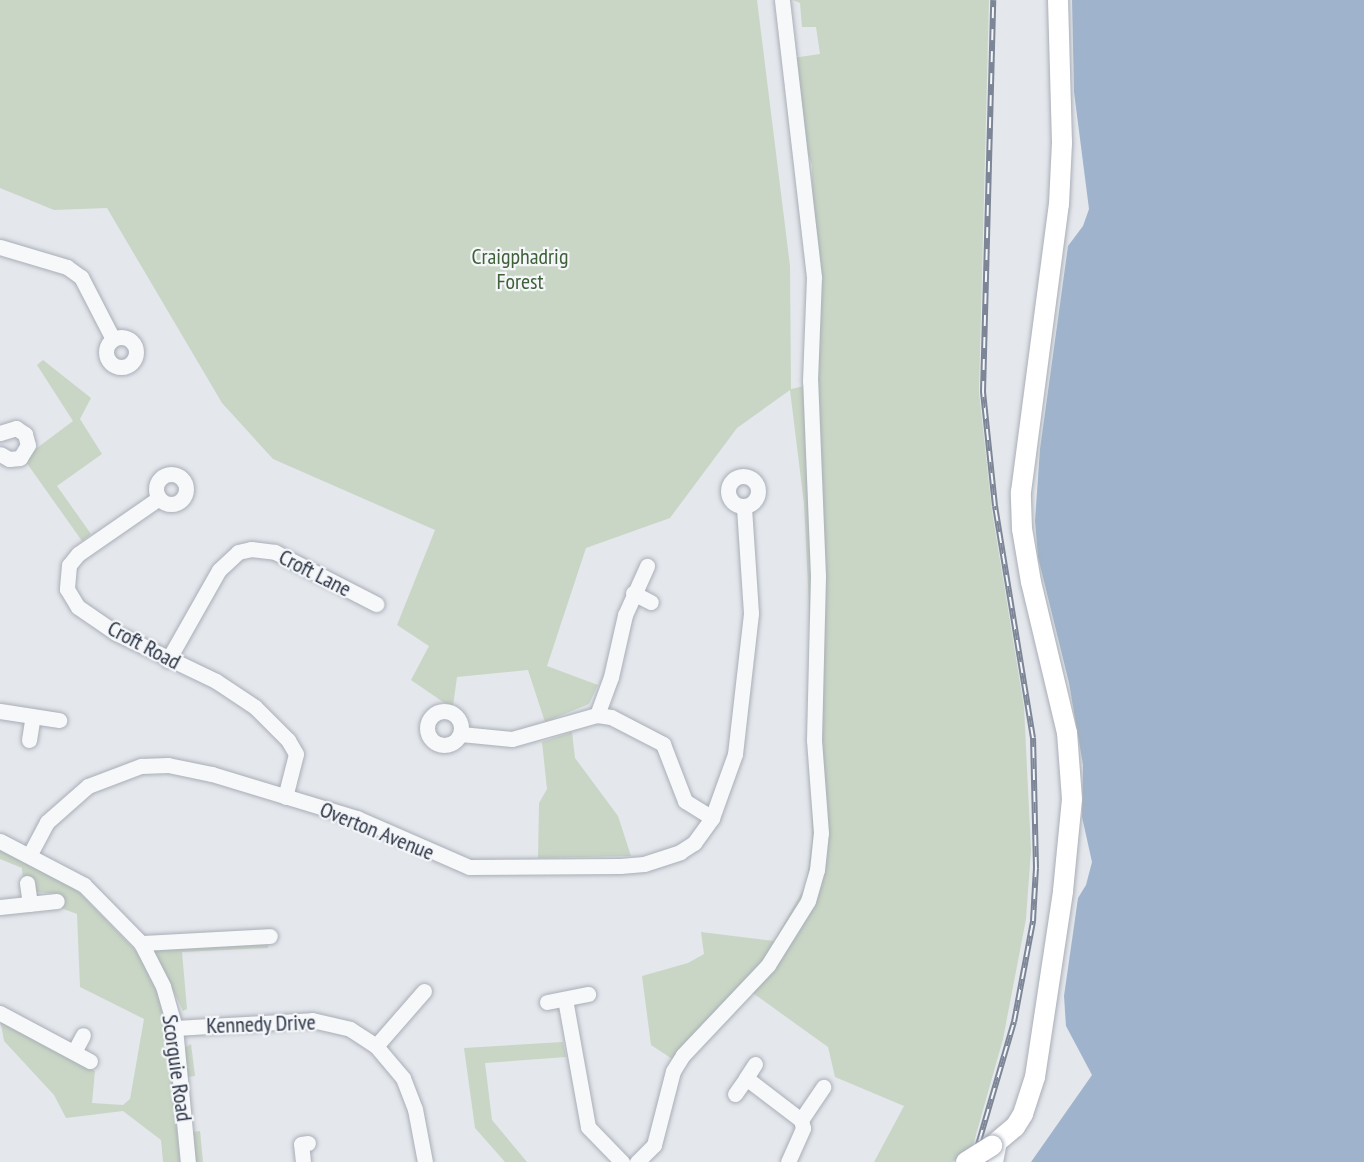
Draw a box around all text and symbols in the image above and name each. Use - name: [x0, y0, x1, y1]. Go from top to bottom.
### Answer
- park label: Craigphadrig Forest: [472, 243, 568, 294]
- street label: Croft Lane: [274, 544, 356, 602]
- street label: Croft Road: [103, 615, 185, 675]
- street label: Overton Avenue: [316, 796, 438, 866]
- street label: Kennedy Drive: [206, 1009, 316, 1039]
- street label: Scorguie Road: [156, 1013, 198, 1123]

